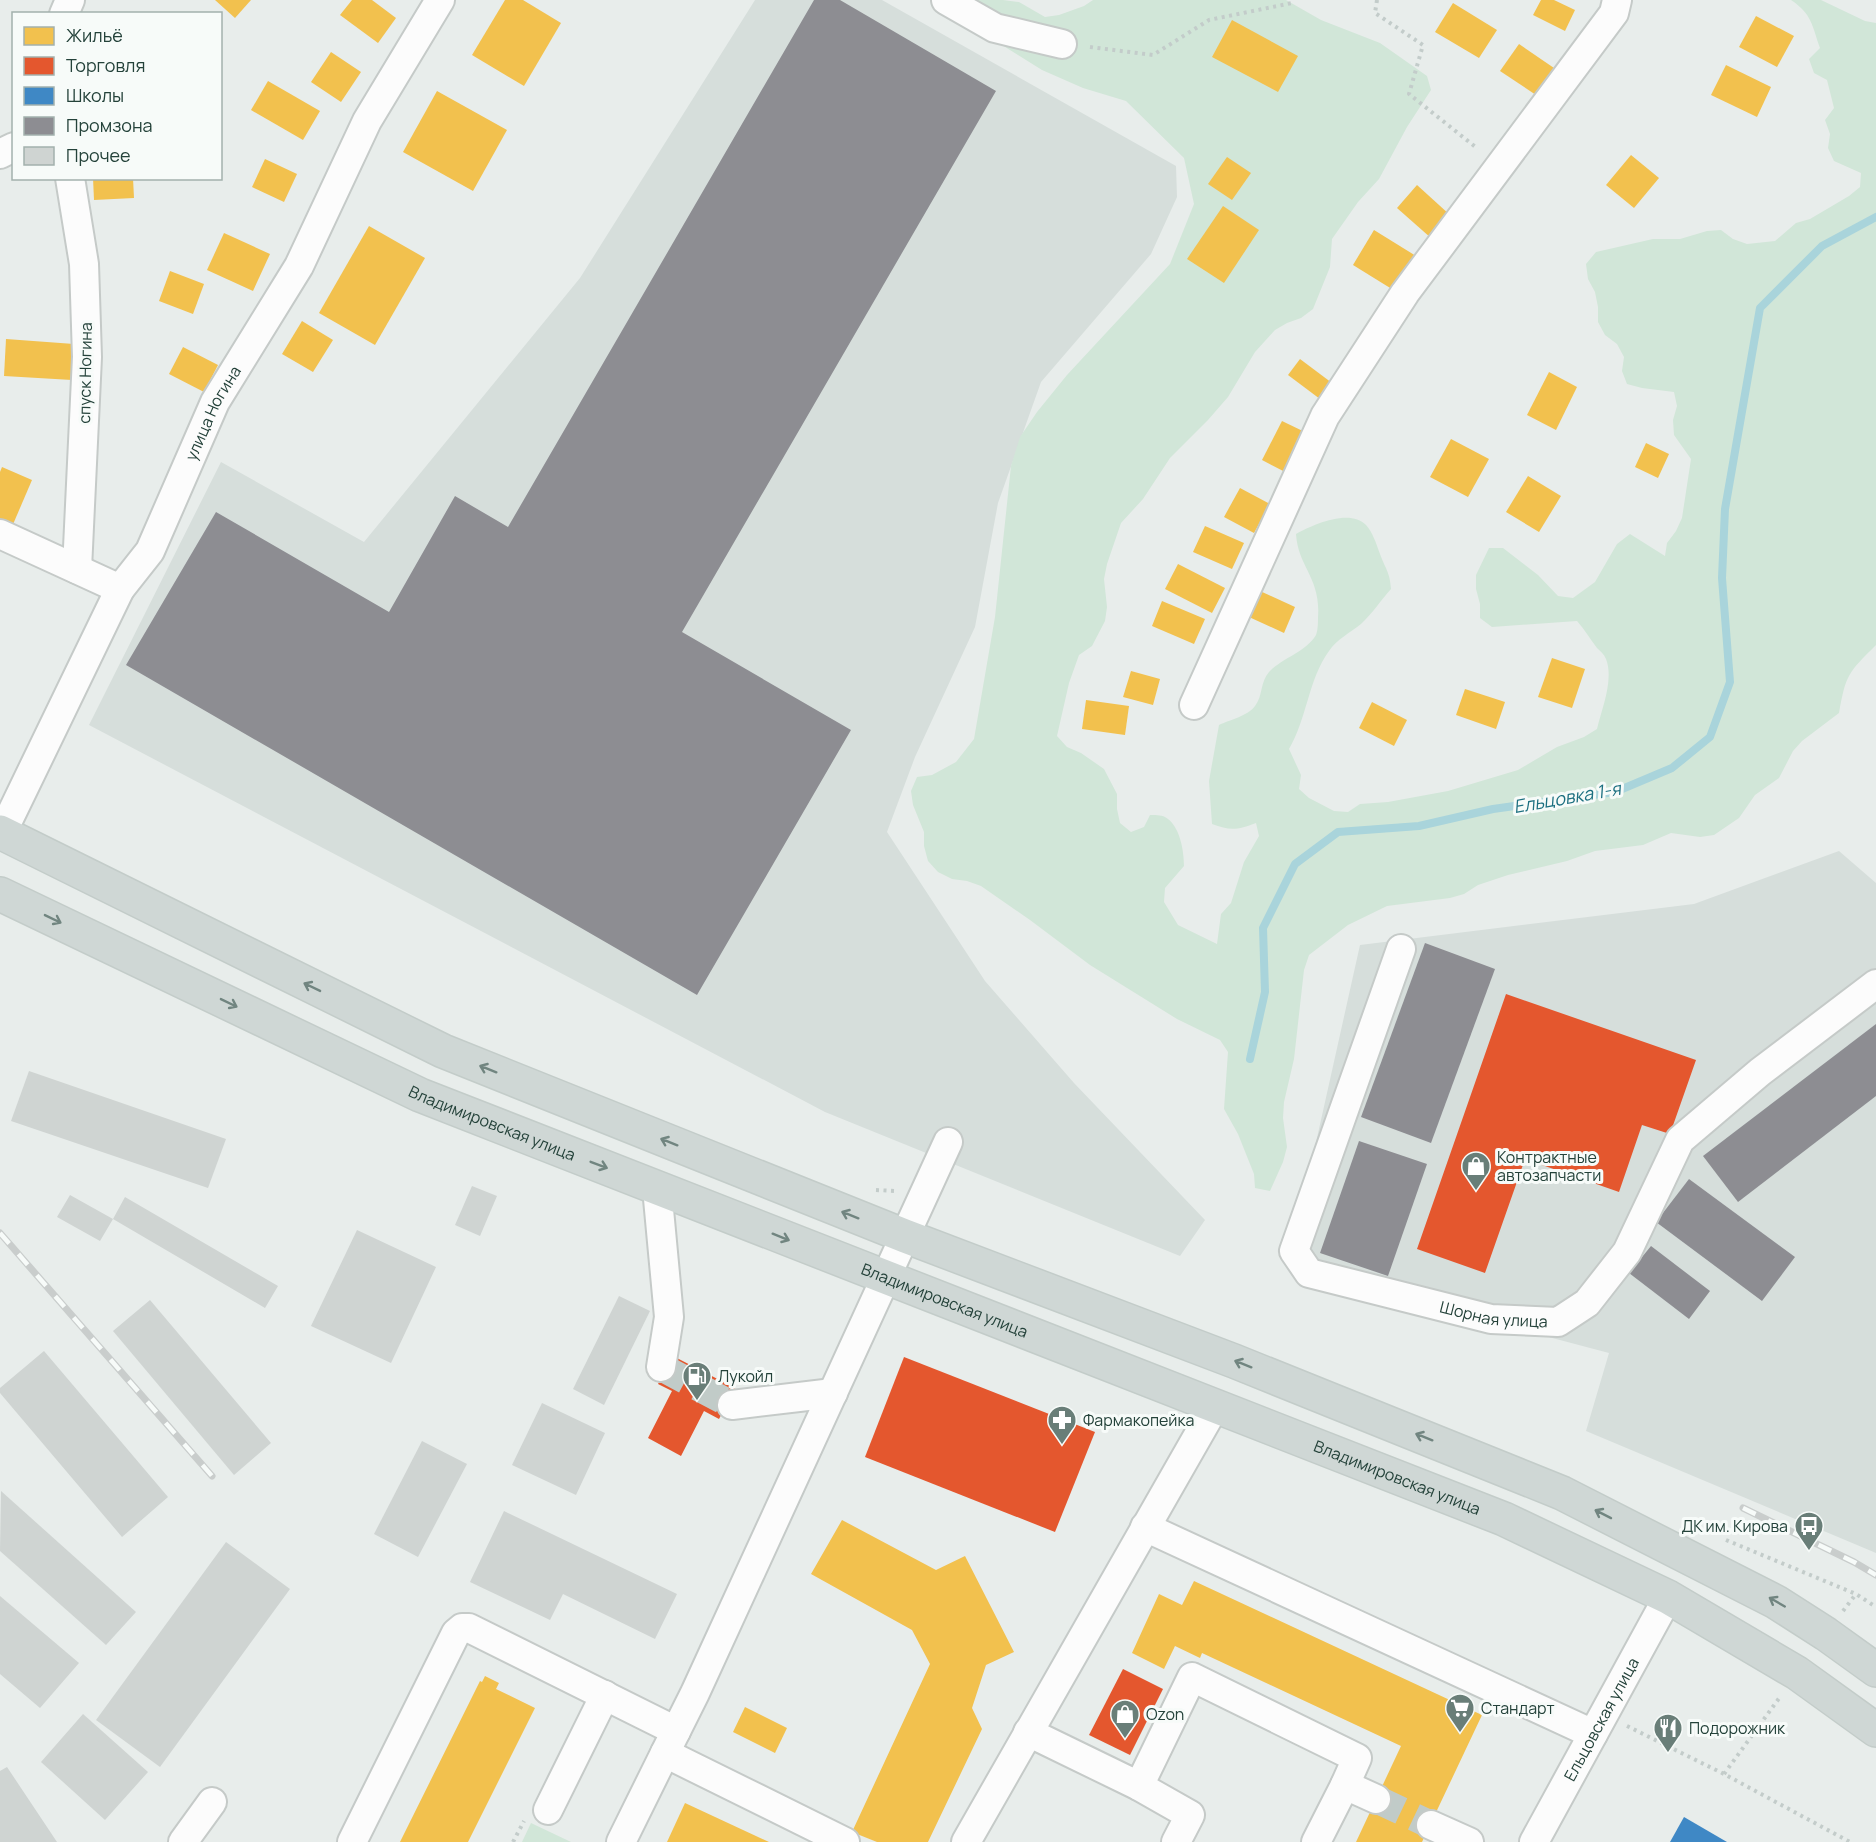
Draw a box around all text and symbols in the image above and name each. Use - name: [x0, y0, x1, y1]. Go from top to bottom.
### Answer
- legend: [12, 12, 222, 180]
- text: Жильё: [66, 23, 123, 47]
- text: Торговля: [66, 53, 145, 77]
- text: Школы: [66, 83, 124, 107]
- text: Промзона: [66, 113, 153, 137]
- text: Прочее: [66, 143, 131, 167]
- street label: спуск Ногина: [73, 322, 97, 424]
- street label: улица Ногина: [180, 361, 246, 464]
- water label: Ельцовка 1-я: [1512, 775, 1624, 818]
- one-way arrow: [43, 913, 61, 925]
- one-way arrow: [303, 980, 321, 992]
- one-way arrow: [219, 998, 237, 1009]
- one-way arrow: [479, 1063, 498, 1074]
- street label: Владимировская улица: [405, 1080, 579, 1166]
- one-way arrow: [660, 1136, 679, 1147]
- place label: Контрактные автозапчасти: [1497, 1146, 1601, 1186]
- shop icon: Контрактные автозапчасти: [1460, 1150, 1492, 1192]
- one-way arrow: [590, 1160, 608, 1171]
- one-way arrow: [841, 1209, 860, 1220]
- one-way arrow: [771, 1232, 790, 1243]
- street label: Владимировская улица: [858, 1258, 1031, 1343]
- street label: Шорная улица: [1438, 1296, 1548, 1333]
- one-way arrow: [1234, 1358, 1253, 1369]
- fuel station icon: Лукойл: [681, 1360, 713, 1402]
- place label: Лукойл: [718, 1365, 773, 1387]
- pharmacy icon: Фармакопейка: [1046, 1404, 1078, 1446]
- place label: Фармакопейка: [1083, 1409, 1194, 1431]
- one-way arrow: [1415, 1431, 1434, 1442]
- street label: Владимировская улица: [1311, 1435, 1484, 1520]
- one-way arrow: [1594, 1507, 1612, 1519]
- bus stop icon: ДК им. Кирова: [1793, 1510, 1825, 1552]
- place label: ДК им. Кирова: [1681, 1515, 1788, 1537]
- one-way arrow: [1769, 1596, 1786, 1608]
- street label: Ельцовская улица: [1559, 1654, 1644, 1785]
- supermarket icon: Стандарт: [1444, 1692, 1476, 1734]
- place label: Стандарт: [1481, 1697, 1555, 1719]
- shop icon: Ozon: [1109, 1698, 1141, 1740]
- place label: Ozon: [1146, 1703, 1184, 1725]
- restaurant icon: Подорожник: [1652, 1712, 1684, 1754]
- place label: Подорожник: [1689, 1717, 1786, 1739]

